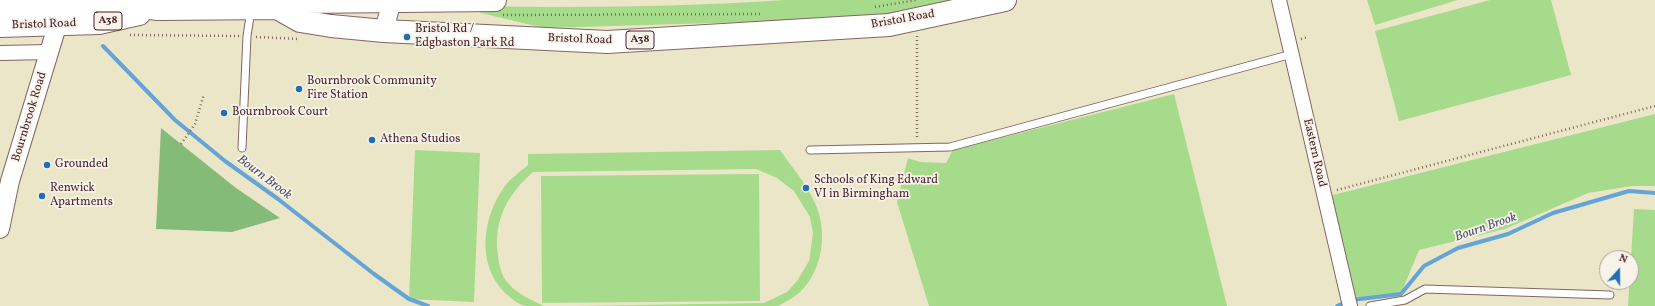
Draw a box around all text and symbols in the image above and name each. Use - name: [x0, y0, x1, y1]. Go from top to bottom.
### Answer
- street label: Bristol Road: [870, 7, 936, 33]
- road number: A38: [94, 12, 122, 30]
- street label: Bristol Road: [11, 17, 77, 33]
- place label: Bristol Rd / Edgbaston Park Rd: [415, 23, 514, 51]
- road number: A38: [626, 31, 654, 49]
- marker: Bristol Rd / Edgbaston Park Rd: [402, 32, 412, 42]
- street label: Bristol Road: [547, 32, 613, 48]
- street label: Bournbrook Road: [10, 70, 50, 164]
- place label: Bournbrook Community Fire Station: [307, 75, 437, 103]
- marker: Bournbrook Community Fire Station: [294, 84, 304, 94]
- place label: Bournbrook Court: [232, 106, 328, 120]
- marker: Bournbrook Court: [219, 108, 229, 118]
- street label: Eastern Road: [1299, 117, 1329, 189]
- place label: Athena Studios: [380, 133, 460, 147]
- marker: Athena Studios: [367, 135, 377, 145]
- water label: Bourn Brook: [234, 152, 294, 204]
- place label: Grounded: [55, 158, 108, 172]
- marker: Grounded: [42, 160, 52, 170]
- place label: Schools of King Edward VI in Birmingham: [814, 174, 938, 202]
- place label: Renwick Apartments: [50, 182, 113, 210]
- marker: Schools of King Edward VI in Birmingham: [801, 183, 811, 193]
- marker: Renwick Apartments: [37, 191, 47, 201]
- water label: Bourn Brook: [1453, 210, 1519, 246]
- north arrow: [1599, 250, 1639, 290]
- text: N: [1617, 251, 1630, 268]

